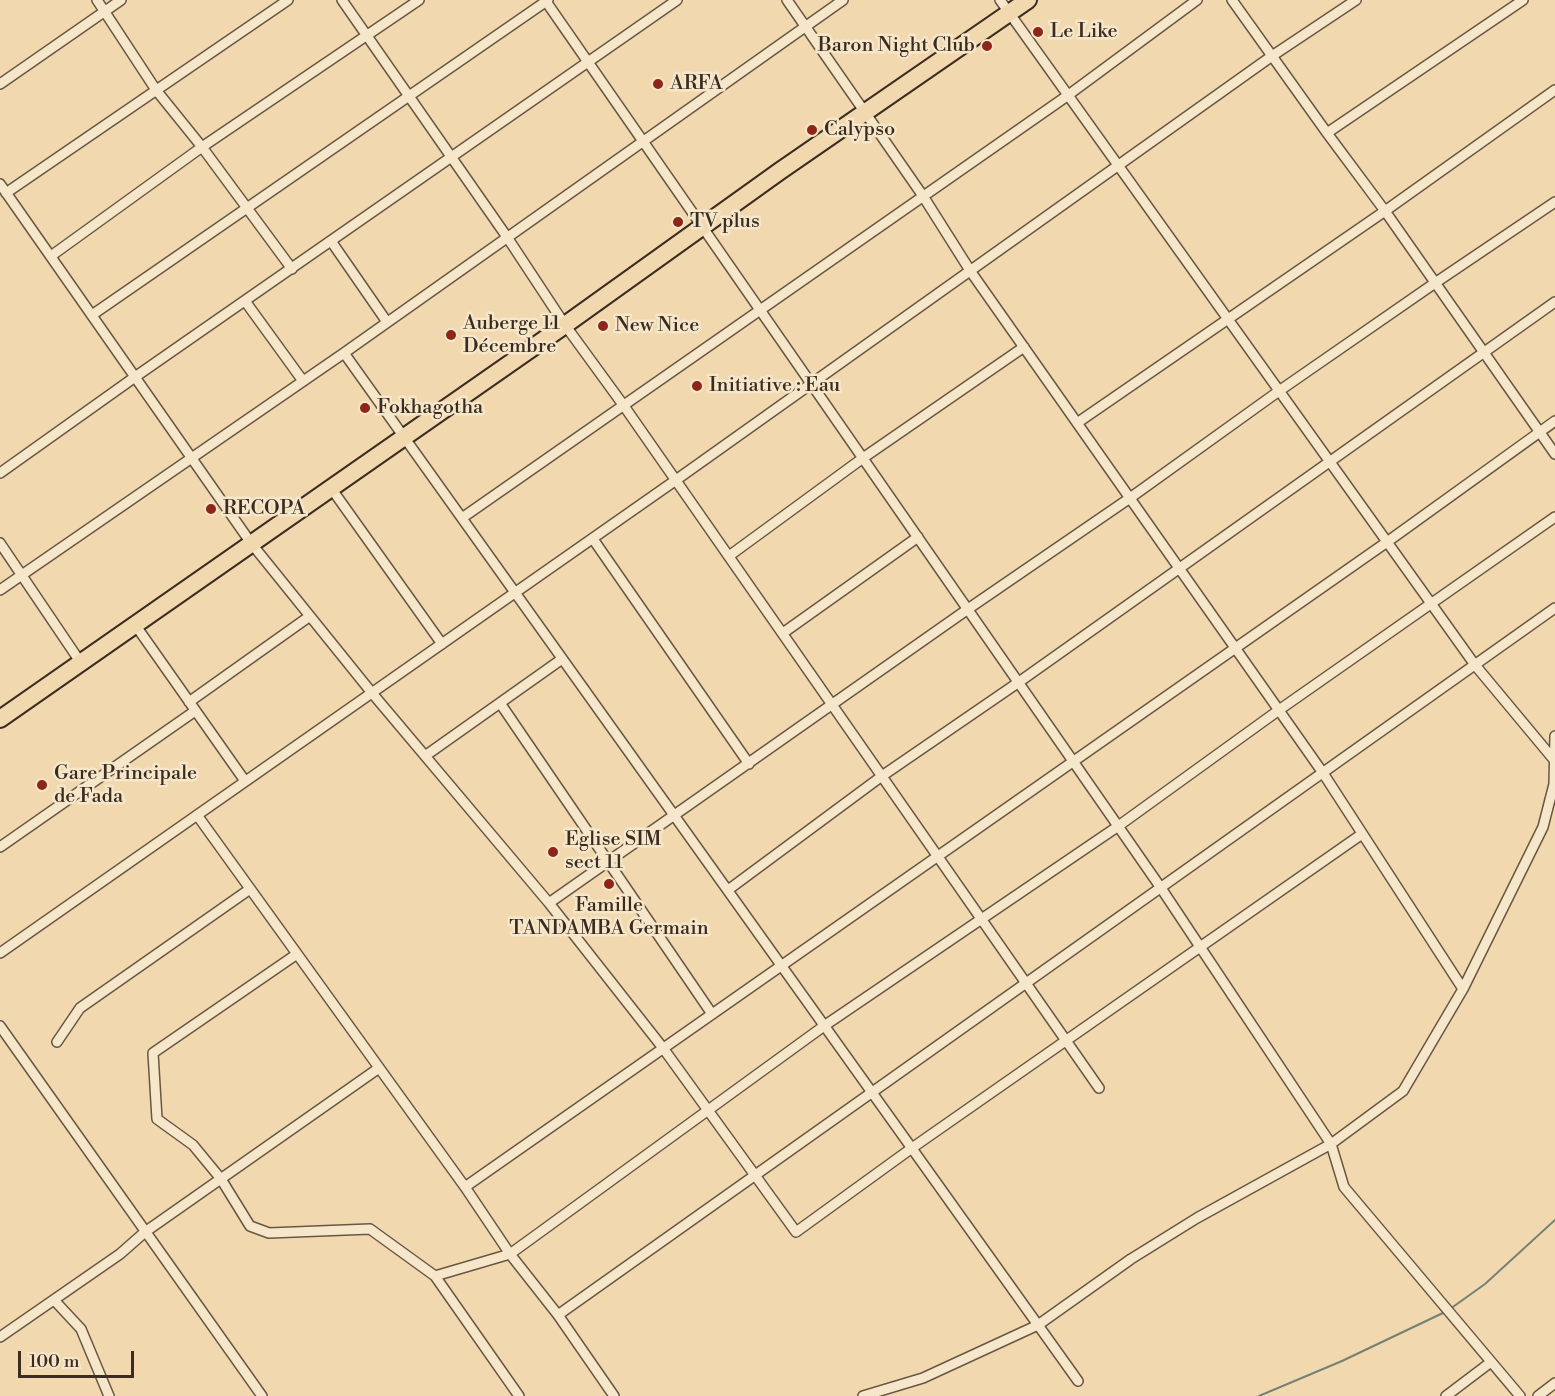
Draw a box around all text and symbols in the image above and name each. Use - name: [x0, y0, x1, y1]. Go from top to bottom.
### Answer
- place label: Le Like: [1050, 20, 1118, 44]
- marker: Le Like: [1031, 25, 1045, 39]
- place label: Baron Night Club: [818, 34, 975, 58]
- marker: Baron Night Club: [980, 39, 994, 53]
- place label: ARFA: [670, 72, 723, 96]
- marker: ARFA: [651, 77, 665, 91]
- place label: Calypso: [824, 118, 895, 142]
- marker: Calypso: [805, 123, 819, 137]
- place label: TV plus: [690, 210, 760, 234]
- marker: TV plus: [671, 215, 685, 229]
- place label: Auberge 11 Décembre: [463, 312, 560, 359]
- place label: New Nice: [615, 314, 699, 338]
- marker: New Nice: [596, 319, 610, 333]
- marker: Auberge 11 Décembre: [444, 328, 458, 342]
- place label: Initiative : Eau: [709, 374, 840, 398]
- marker: Initiative : Eau: [690, 379, 704, 393]
- place label: Fokhagotha: [377, 396, 483, 420]
- marker: Fokhagotha: [358, 401, 372, 415]
- place label: RECOPA: [223, 497, 305, 521]
- marker: RECOPA: [204, 502, 218, 516]
- place label: Gare Principale de Fada: [54, 762, 197, 809]
- marker: Gare Principale de Fada: [35, 778, 49, 792]
- place label: Eglise SIM sect 11: [565, 828, 661, 875]
- marker: Eglise SIM sect 11: [546, 845, 560, 859]
- marker: Famille TANDAMBA Germain: [602, 877, 616, 891]
- place label: Famille TANDAMBA Germain: [509, 894, 709, 941]
- scale bar: [21, 1339, 136, 1377]
- text: 100 m: [29, 1350, 80, 1373]

